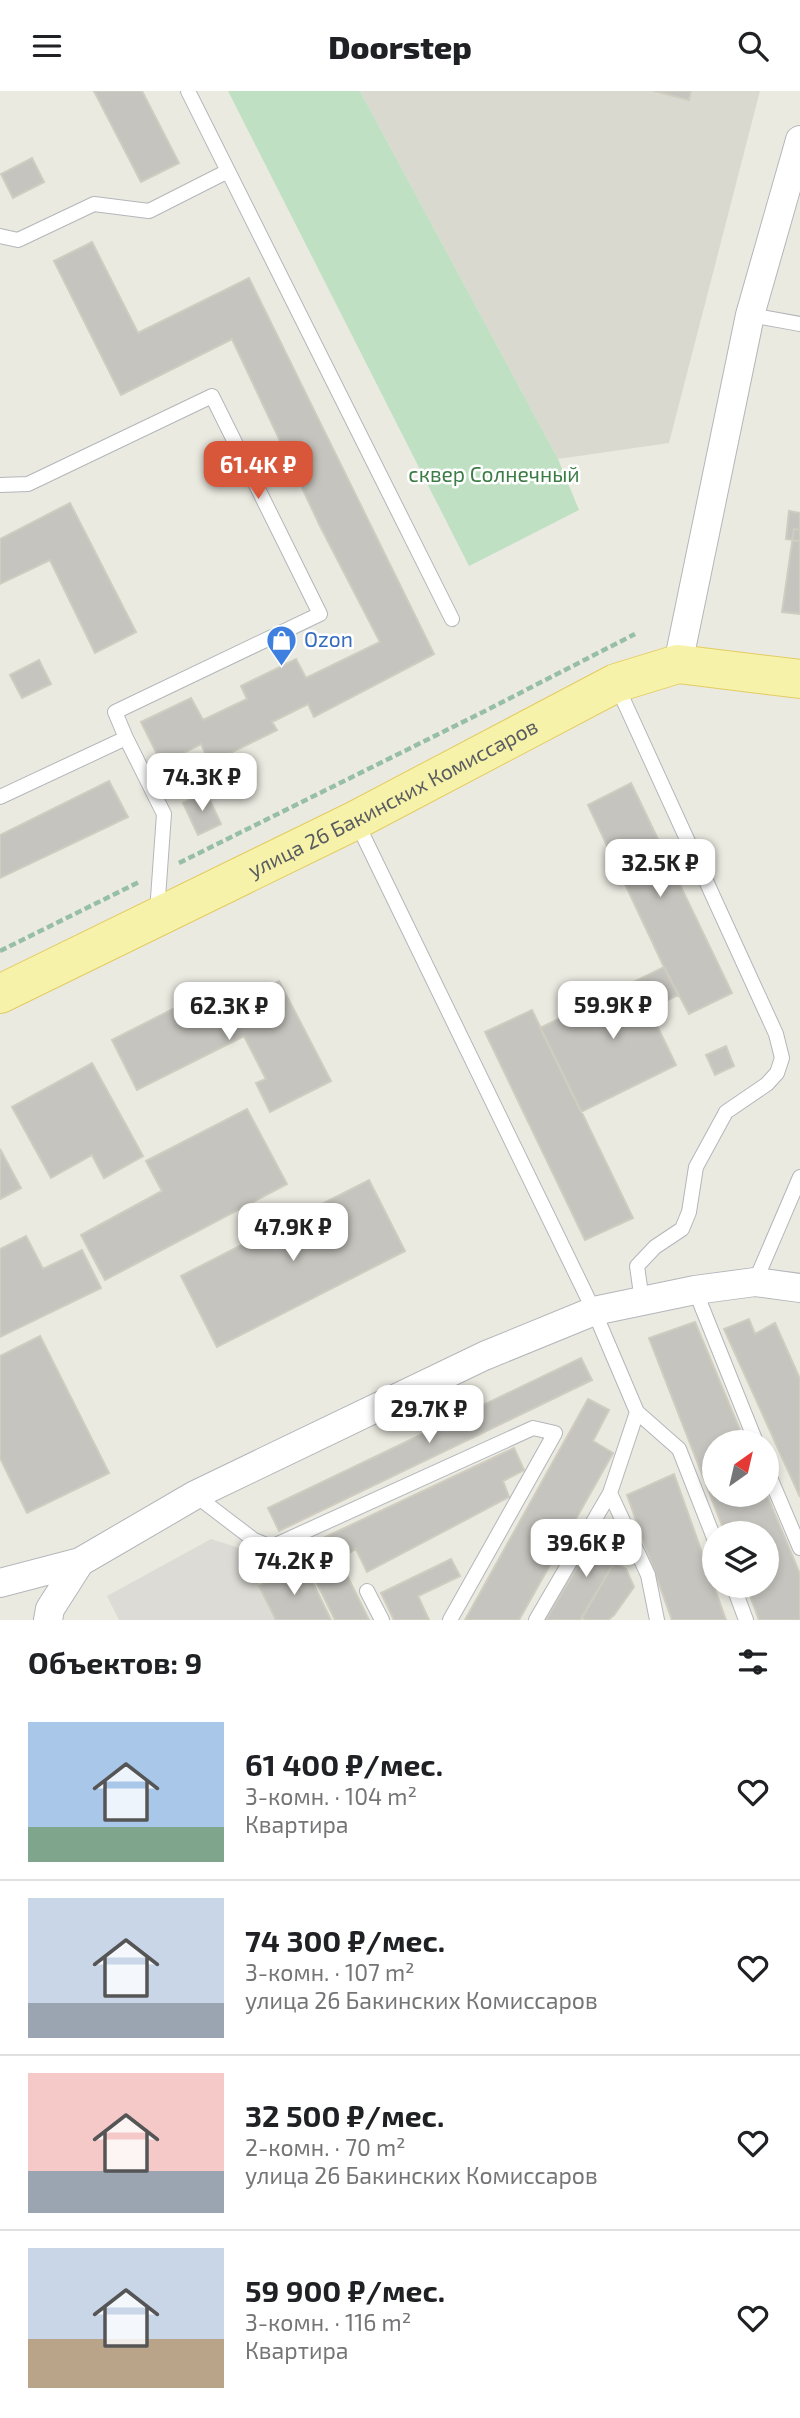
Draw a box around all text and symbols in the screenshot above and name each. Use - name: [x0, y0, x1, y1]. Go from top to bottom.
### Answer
- icon: menu: [28, 27, 66, 65]
- text: Doorstep: [328, 27, 472, 65]
- icon: search: [734, 27, 772, 65]
- pin: 61.4K ₽: [193, 441, 323, 501]
- text: 61.4K ₽: [220, 450, 296, 478]
- park label: сквер Солнечный: [408, 461, 580, 486]
- shop icon: Ozon: [264, 623, 298, 667]
- place label: Ozon: [304, 626, 353, 651]
- street label: улица 26 Бакинских Комиссаров: [244, 713, 541, 883]
- pin: 74.3K ₽: [137, 753, 267, 813]
- text: 74.3K ₽: [163, 762, 241, 790]
- pin: 32.5K ₽: [595, 839, 725, 899]
- text: 32.5K ₽: [621, 848, 699, 876]
- pin: 59.9K ₽: [548, 981, 678, 1041]
- pin: 62.3K ₽: [164, 983, 294, 1042]
- text: 59.9K ₽: [574, 990, 652, 1018]
- text: 62.3K ₽: [190, 991, 268, 1019]
- pin: 47.9K ₽: [228, 1203, 358, 1263]
- text: 47.9K ₽: [254, 1212, 332, 1240]
- pin: 29.7K ₽: [364, 1385, 494, 1445]
- text: 29.7K ₽: [391, 1394, 467, 1422]
- north arrow: [702, 1430, 779, 1507]
- map controls: [702, 1430, 779, 1598]
- pin: 39.6K ₽: [521, 1519, 651, 1579]
- button: layers: [702, 1521, 779, 1598]
- text: 39.6K ₽: [547, 1528, 625, 1556]
- pin: 74.2K ₽: [229, 1537, 359, 1597]
- text: 74.2K ₽: [255, 1546, 333, 1574]
- icon: filters: [734, 1643, 772, 1681]
- text: Объектов: 9: [28, 1644, 202, 1680]
- text: 61 400 ₽/мес.: [245, 1746, 443, 1782]
- icon: home: [84, 1750, 168, 1834]
- icon: heart: [734, 1773, 772, 1811]
- text: 3-комн. · 104 m²: [245, 1782, 417, 1810]
- text: Квартира: [245, 1810, 349, 1838]
- text: 74 300 ₽/мес.: [245, 1922, 445, 1958]
- icon: home: [84, 1926, 168, 2010]
- icon: heart: [734, 1949, 772, 1987]
- text: 3-комн. · 107 m²: [245, 1958, 415, 1986]
- text: улица 26 Бакинских Комиссаров: [245, 1986, 598, 2014]
- text: 32 500 ₽/мес.: [245, 2097, 444, 2133]
- icon: home: [84, 2101, 168, 2185]
- icon: heart: [734, 2124, 772, 2162]
- text: 2-комн. · 70 m²: [245, 2133, 406, 2161]
- text: улица 26 Бакинских Комиссаров: [245, 2161, 598, 2189]
- text: 59 900 ₽/мес.: [245, 2272, 445, 2308]
- icon: home: [84, 2276, 168, 2360]
- icon: heart: [734, 2299, 772, 2337]
- text: 3-комн. · 116 m²: [245, 2308, 411, 2336]
- text: Квартира: [245, 2336, 349, 2364]

